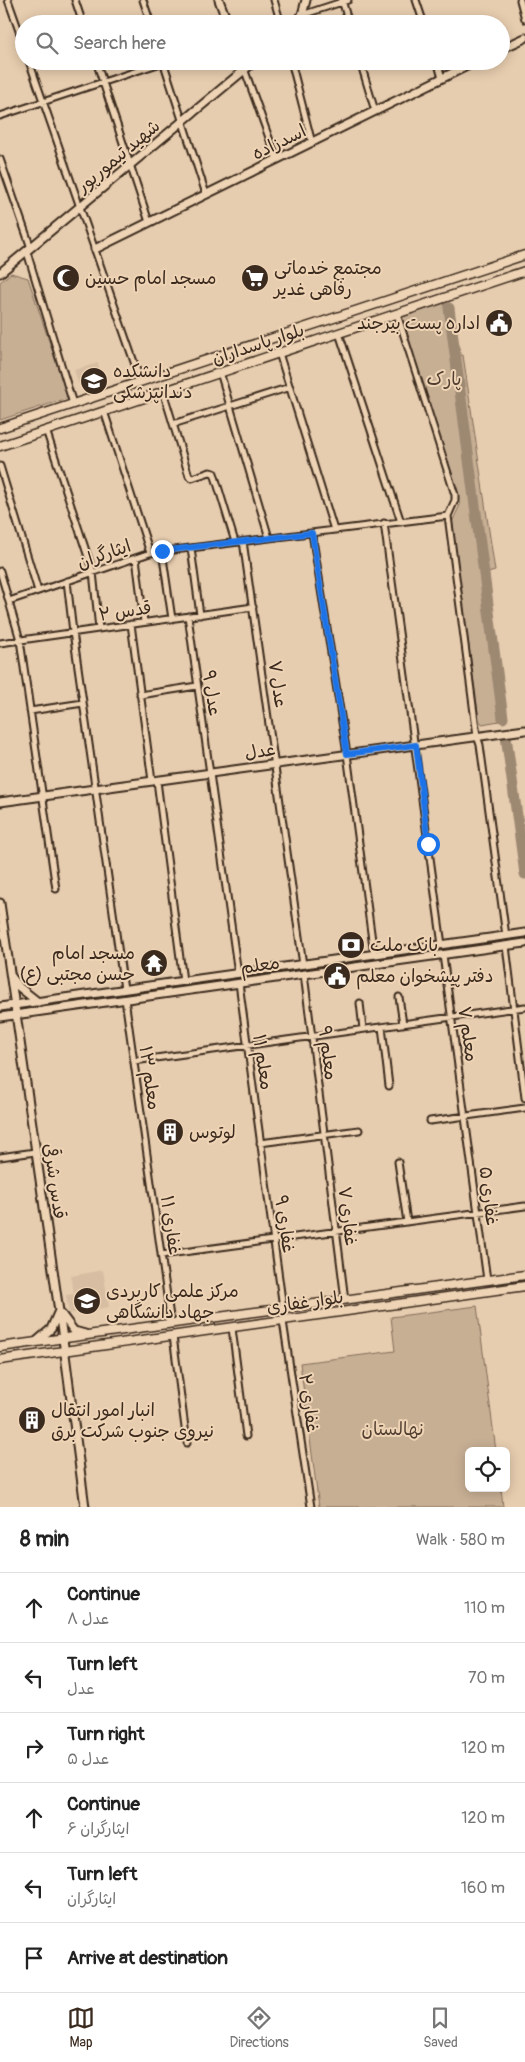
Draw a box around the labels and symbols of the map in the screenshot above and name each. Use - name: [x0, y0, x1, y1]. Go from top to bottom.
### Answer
- street label: شهید تیمورپور: [71, 115, 165, 199]
- street label: اسدزاده: [248, 120, 310, 165]
- place label: مجتمع خدماتی رفاهی غدیر: [272, 257, 382, 301]
- mosque icon: مسجد امام حسین: [51, 263, 81, 293]
- supermarket icon: مجتمع خدماتی رفاهی غدیر: [240, 263, 270, 293]
- place label: مسجد امام حسین: [85, 267, 217, 292]
- public building icon: اداره پست بیرجند: [484, 308, 514, 338]
- place label: اداره پست بیرجند: [357, 312, 480, 335]
- street label: بلوار پاسداران: [209, 319, 307, 370]
- place label: دانشکده دندانپزشکی: [113, 360, 193, 404]
- school or university icon: دانشکده دندانپزشکی: [79, 366, 109, 396]
- park label: پارک: [427, 368, 461, 391]
- street label: ایثارگران: [74, 535, 134, 574]
- route end: [151, 540, 174, 563]
- street label: قدس ۲: [97, 596, 153, 627]
- street label: عدل ۷: [263, 659, 292, 709]
- street label: عدل ۹: [197, 669, 226, 718]
- street label: عدل: [243, 738, 277, 765]
- route start: [417, 833, 440, 856]
- bank icon: بانک ملت: [336, 930, 366, 960]
- place label: بانک ملت: [370, 934, 438, 957]
- place label: مسجد امام حسن مجتبی (ع): [20, 942, 135, 986]
- temple icon: مسجد امام حسن مجتبی (ع): [139, 948, 169, 978]
- street label: معلم: [239, 951, 282, 982]
- public building icon: دفتر پیشخوان معلم: [322, 961, 352, 991]
- place label: دفتر پیشخوان معلم: [356, 965, 493, 990]
- street label: معلم ۷: [450, 1005, 483, 1064]
- street label: معلم ۹: [311, 1024, 342, 1082]
- street label: معلم ۱۱: [245, 1033, 278, 1092]
- street label: معلم ۱۳: [132, 1044, 165, 1112]
- building icon: لوتوس: [155, 1117, 185, 1147]
- place label: لوتوس: [189, 1121, 236, 1144]
- street label: قدس شرقی: [38, 1142, 72, 1220]
- street label: غفاری ۵: [473, 1165, 504, 1227]
- street label: غفاری ۷: [332, 1185, 363, 1247]
- street label: غفاری ۱۱: [155, 1194, 186, 1256]
- street label: غفاری ۹: [269, 1194, 300, 1254]
- place label: مرکز علمی کاربردی جهاد دانشگاهی: [106, 1280, 239, 1324]
- school or university icon: مرکز علمی کاربردی جهاد دانشگاهی: [72, 1286, 102, 1316]
- street label: بلوار غفاری: [265, 1286, 345, 1319]
- street label: غفاری ۲: [293, 1372, 324, 1434]
- place label: انبار امور انتقال نیروی جنوب شرکت برق: [51, 1399, 214, 1443]
- building icon: انبار امور انتقال نیروی جنوب شرکت برق: [17, 1405, 47, 1435]
- park label: نهالستان: [362, 1418, 424, 1441]

